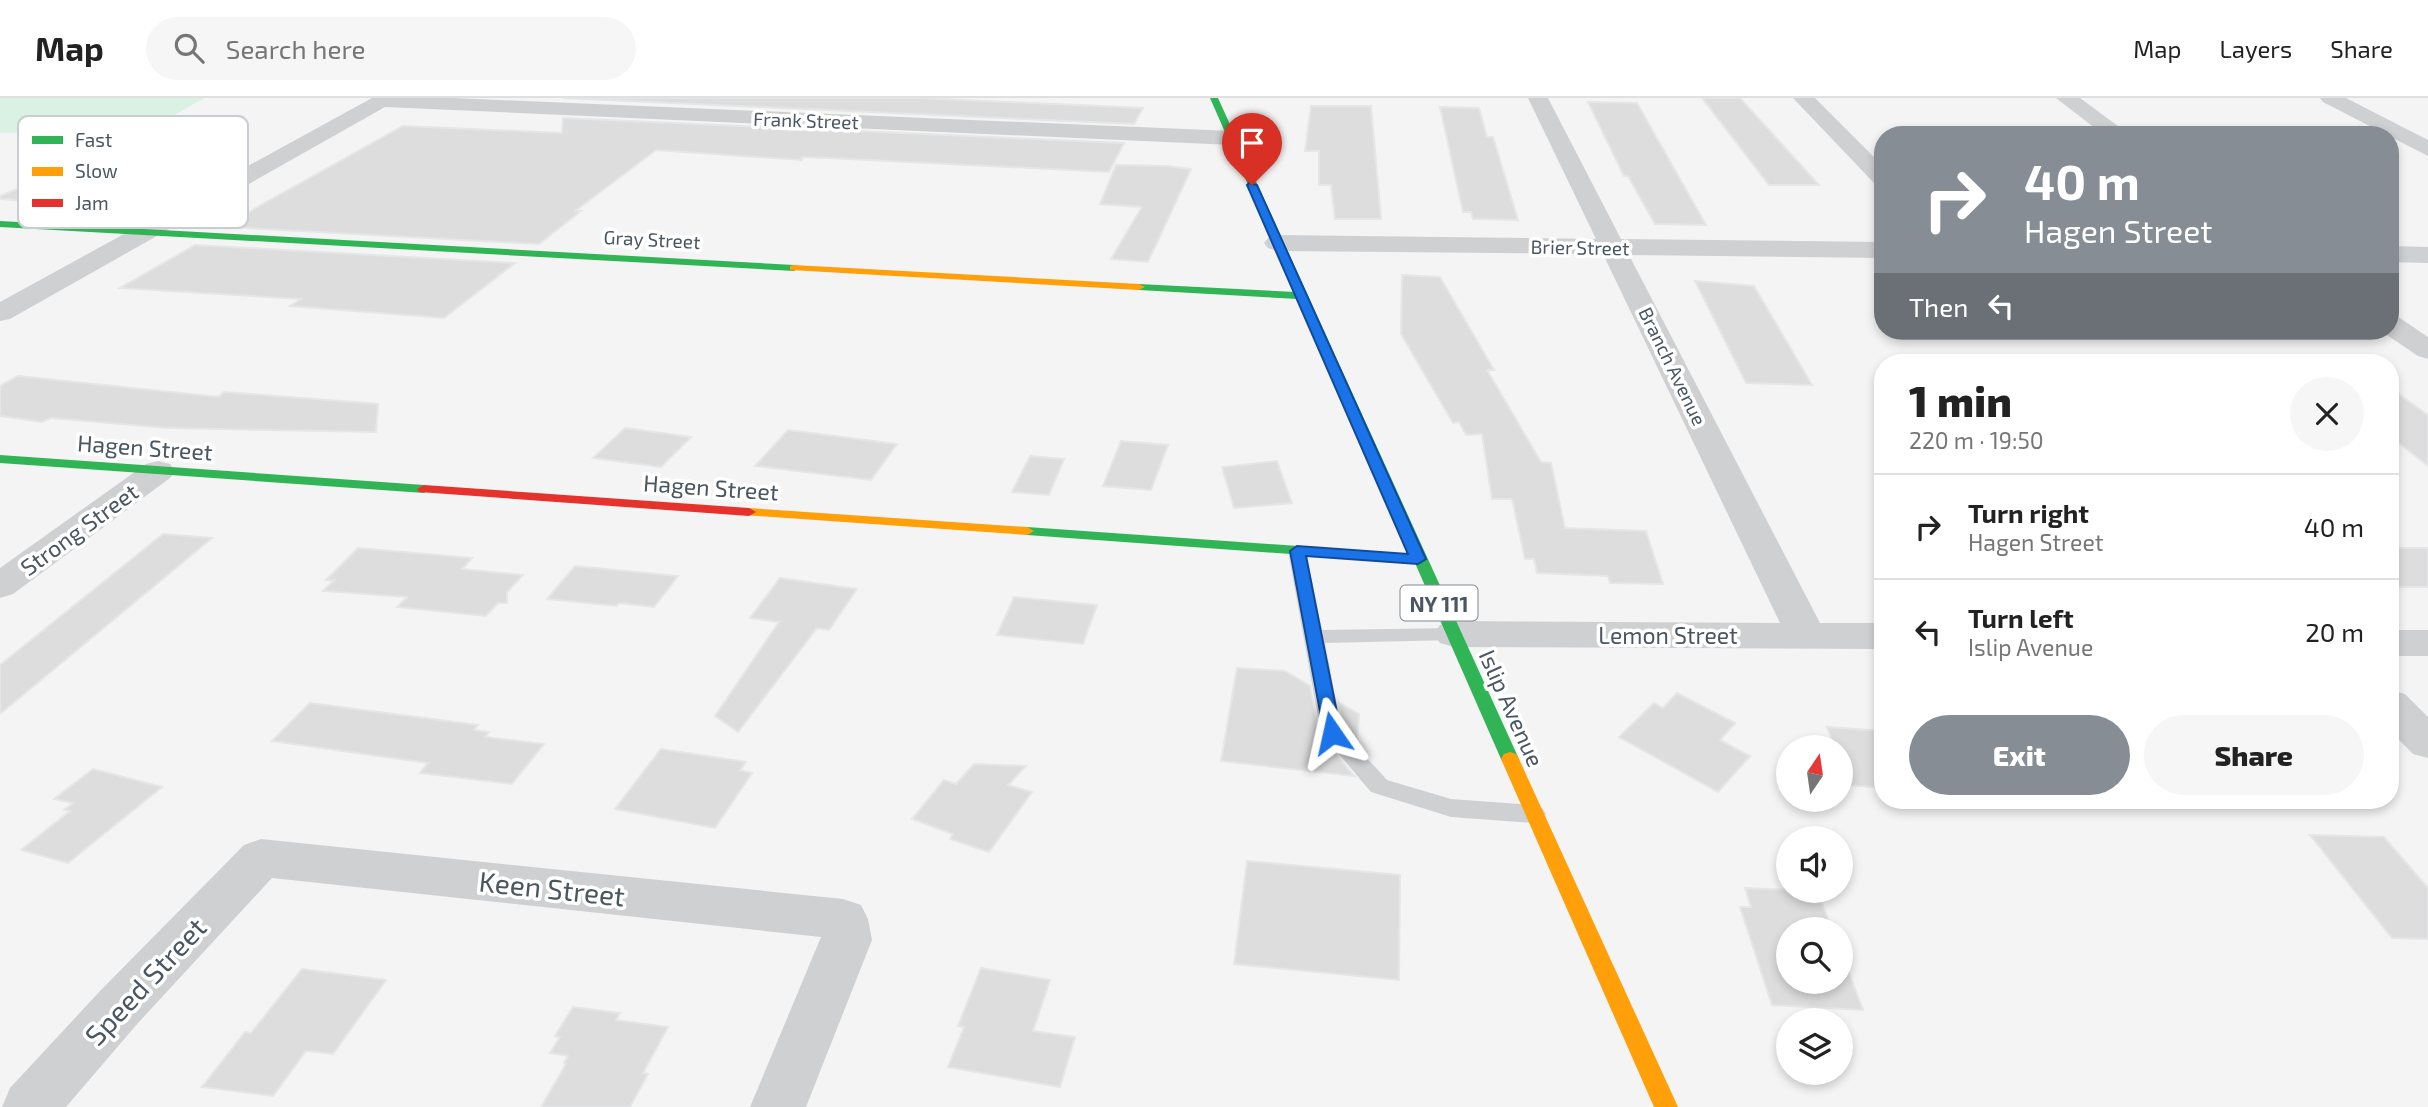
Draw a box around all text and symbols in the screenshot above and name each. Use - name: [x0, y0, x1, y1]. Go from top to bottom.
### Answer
- search box: [146, 17, 636, 80]
- text: Map: [35, 28, 104, 68]
- icon: search: [170, 29, 208, 67]
- text: Search here: [226, 33, 365, 64]
- text: Map: [2133, 34, 2181, 63]
- text: Layers: [2219, 34, 2292, 63]
- text: Share: [2330, 34, 2393, 63]
- street label: Frank Street: [753, 107, 859, 133]
- pin: [1222, 113, 1282, 185]
- legend: [18, 116, 248, 228]
- icon: arrive: [1233, 124, 1271, 162]
- text: Fast: [75, 128, 112, 151]
- text: 40 m: [2024, 151, 2140, 210]
- icon: right: [1909, 154, 2000, 245]
- text: Slow: [75, 159, 118, 182]
- text: Jam: [75, 191, 109, 214]
- text: Hagen Street: [2024, 211, 2213, 249]
- street label: Gray Street: [603, 225, 701, 253]
- street label: Brier Street: [1531, 235, 1629, 259]
- icon: left: [1982, 287, 2020, 325]
- text: Then: [1909, 291, 1968, 322]
- street label: Branch Avenue: [1634, 303, 1712, 429]
- text: 1 min: [1909, 375, 2012, 425]
- button: close: [2290, 377, 2364, 451]
- text: 220 m · 19:50: [1909, 426, 2044, 454]
- street label: Hagen Street: [76, 428, 214, 466]
- street label: Hagen Street: [642, 468, 780, 506]
- street label: Strong Street: [15, 477, 144, 581]
- text: Turn right: [1968, 497, 2089, 528]
- icon: right: [1909, 508, 1947, 546]
- text: 40 m: [2304, 511, 2364, 542]
- text: Hagen Street: [1968, 528, 2104, 556]
- road number: NY 111: [1400, 586, 1478, 620]
- text: Turn left: [1968, 602, 2074, 633]
- icon: left: [1909, 613, 1947, 651]
- text: 20 m: [2305, 616, 2364, 647]
- street label: Lemon Street: [1598, 621, 1738, 649]
- text: Islip Avenue: [1968, 633, 2093, 661]
- street label: Islip Avenue: [1474, 645, 1550, 771]
- position arrow: [1295, 696, 1369, 770]
- button: Exit: [1909, 715, 2130, 795]
- button: Share: [2144, 715, 2364, 795]
- north arrow: [1776, 735, 1853, 812]
- map controls: [1776, 735, 1853, 1085]
- button: sound: [1776, 826, 1853, 903]
- street label: Keen Street: [477, 863, 627, 913]
- street label: Speed Street: [77, 910, 213, 1052]
- button: search: [1776, 917, 1853, 994]
- button: layers: [1776, 1008, 1853, 1085]

